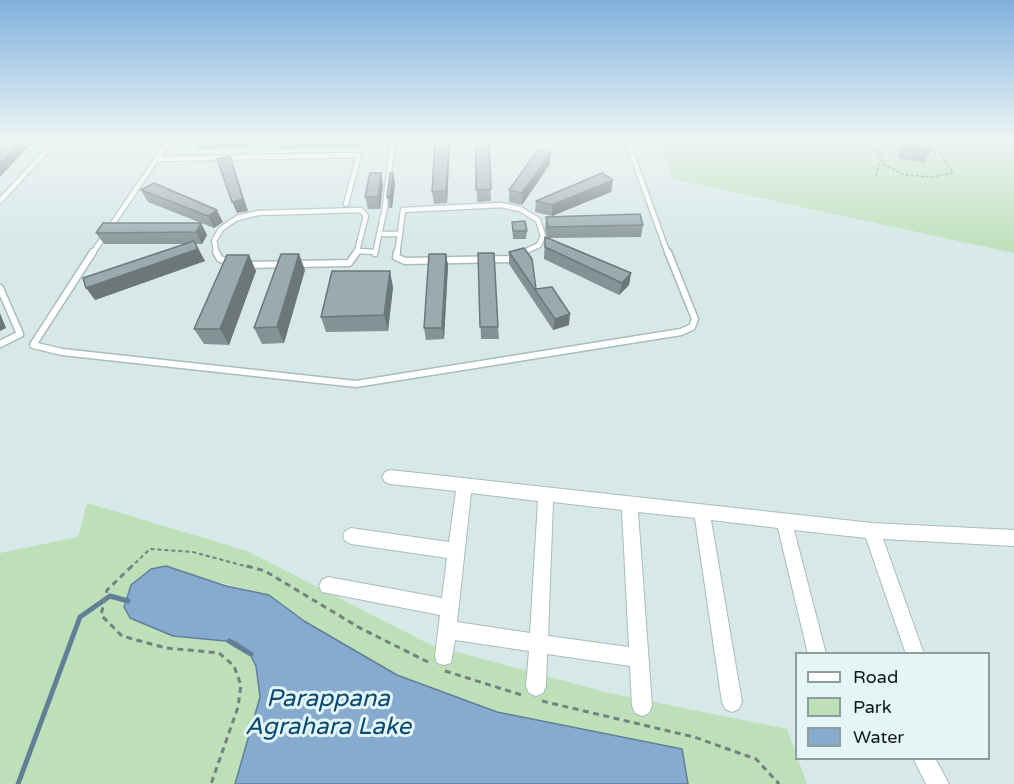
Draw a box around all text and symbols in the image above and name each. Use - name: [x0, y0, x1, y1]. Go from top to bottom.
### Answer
- legend: [795, 652, 990, 760]
- text: Road: [853, 666, 898, 688]
- water label: Parappana Agrahara Lake: [245, 686, 411, 742]
- text: Park: [853, 696, 891, 718]
- text: Water: [853, 726, 904, 748]

